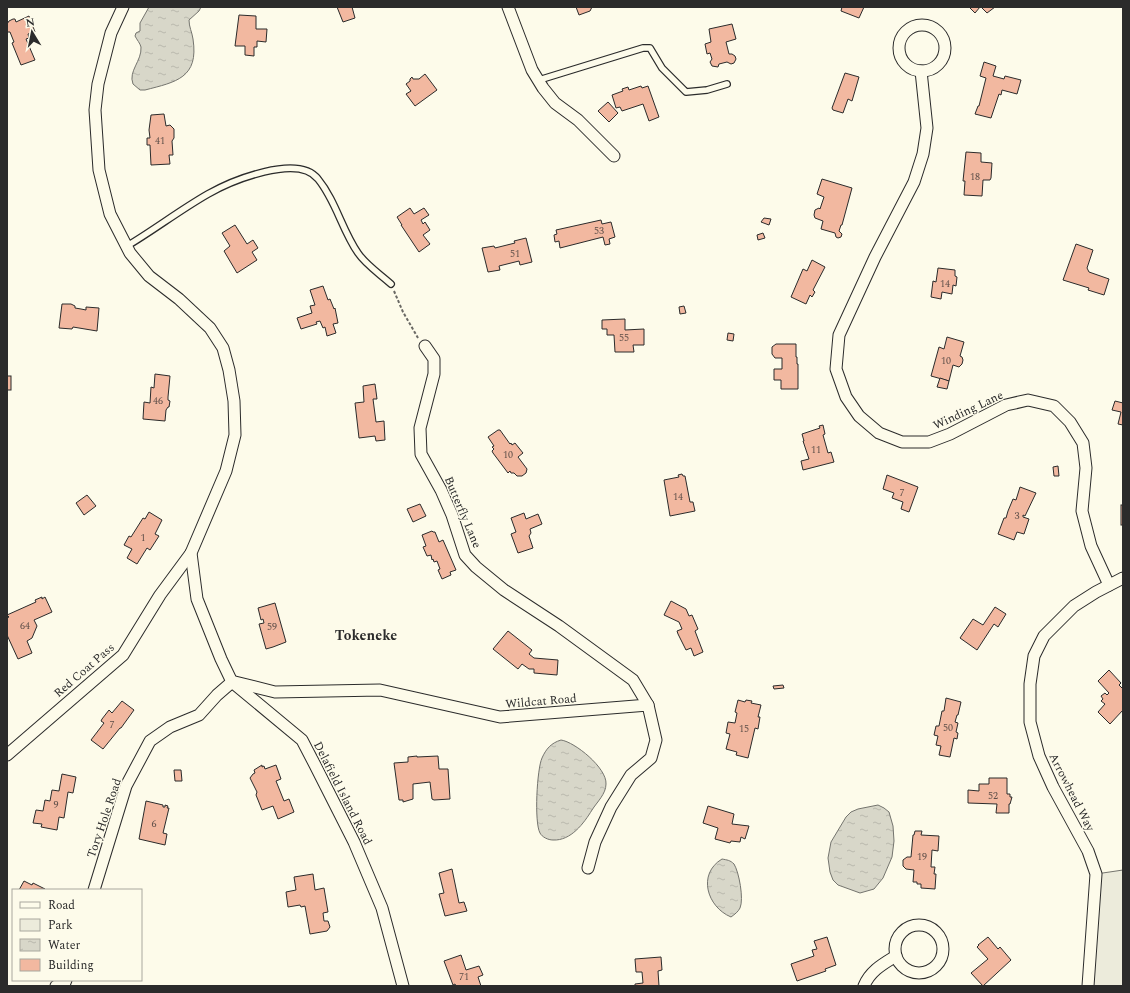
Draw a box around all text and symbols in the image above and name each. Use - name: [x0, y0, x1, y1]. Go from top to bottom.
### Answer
- north arrow: [12, 12, 52, 52]
- text: N: [24, 13, 36, 32]
- house number: 41: [155, 133, 165, 149]
- house number: 18: [970, 169, 980, 185]
- house number: 53: [594, 223, 604, 239]
- house number: 51: [510, 246, 520, 262]
- house number: 14: [940, 276, 950, 292]
- house number: 55: [619, 330, 629, 346]
- house number: 10: [941, 353, 951, 369]
- street label: Winding Lane: [930, 386, 1007, 435]
- house number: 46: [153, 393, 163, 409]
- house number: 11: [811, 442, 821, 458]
- house number: 10: [503, 447, 513, 463]
- street label: Butterfly Lane: [439, 473, 486, 551]
- house number: 7: [900, 485, 905, 501]
- house number: 14: [673, 489, 683, 505]
- house number: 3: [1015, 508, 1020, 524]
- house number: 1: [141, 530, 146, 546]
- house number: 64: [20, 618, 30, 634]
- house number: 59: [267, 619, 277, 635]
- district label: Tokeneke: [335, 625, 397, 646]
- street label: Red Coat Pass: [50, 638, 119, 702]
- street label: Wildcat Road: [505, 689, 578, 714]
- house number: 7: [110, 717, 115, 733]
- house number: 50: [943, 720, 953, 736]
- house number: 15: [739, 721, 749, 737]
- street label: Delafield Island Road: [308, 738, 377, 849]
- street label: Arrowhead Way: [1044, 750, 1100, 836]
- street label: Tory Hole Road: [82, 776, 127, 861]
- house number: 52: [988, 788, 998, 804]
- house number: 9: [54, 797, 59, 813]
- house number: 6: [152, 816, 157, 832]
- house number: 19: [917, 849, 927, 865]
- legend: [12, 889, 142, 981]
- text: Road: [48, 896, 75, 915]
- text: Park: [48, 916, 73, 935]
- text: Water: [48, 936, 80, 955]
- text: Building: [48, 956, 94, 975]
- house number: 71: [459, 969, 469, 985]

